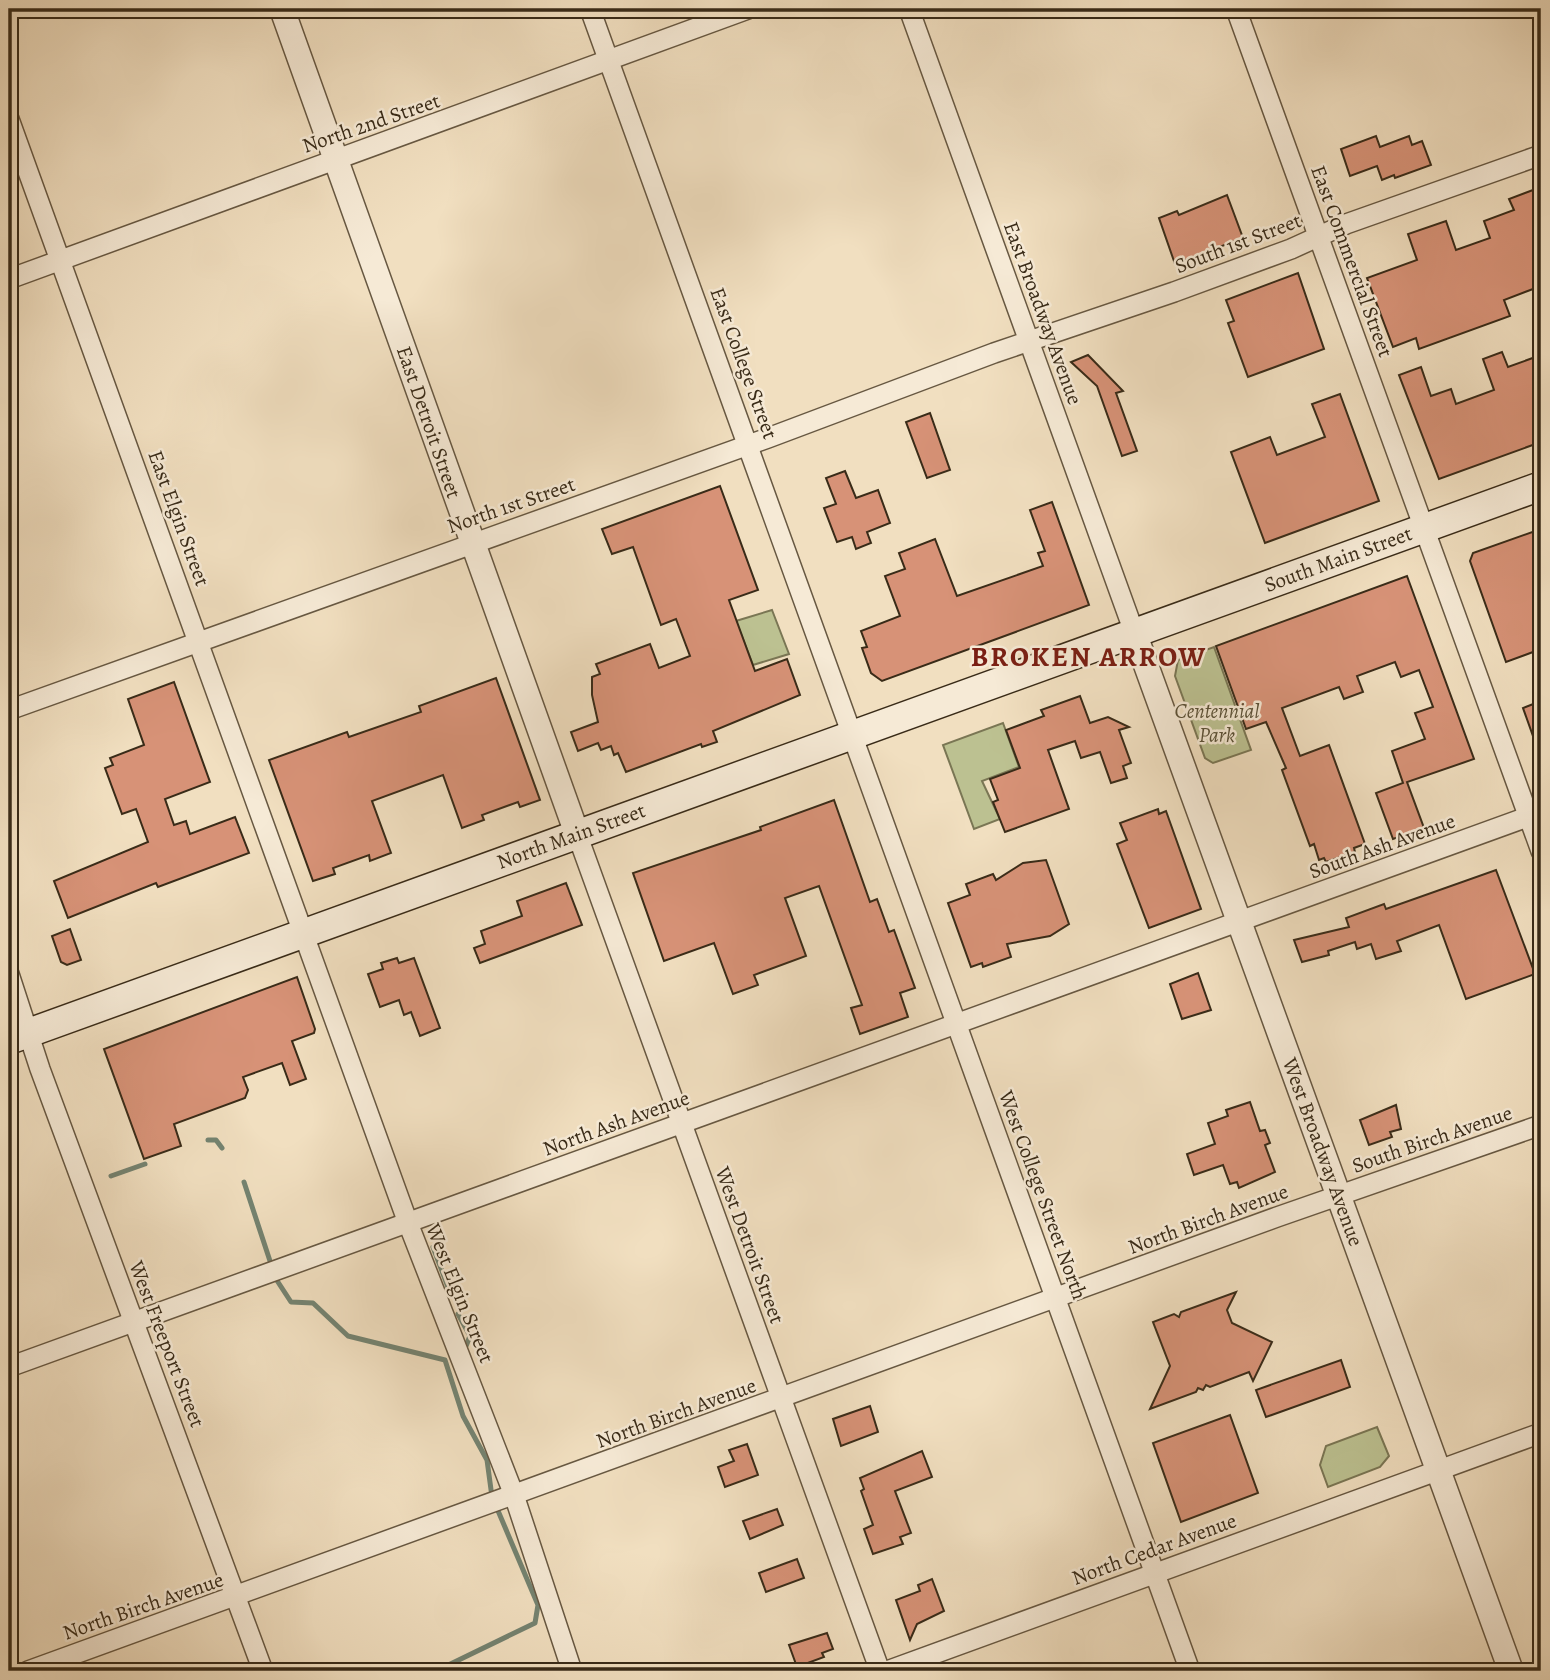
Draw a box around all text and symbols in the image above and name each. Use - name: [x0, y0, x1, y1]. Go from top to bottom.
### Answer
- street label: North 2nd Street: [298, 86, 444, 160]
- street label: East Commercial Street: [1304, 161, 1400, 361]
- street label: South 1st Street: [1171, 206, 1305, 280]
- street label: East Broadway Avenue: [997, 218, 1089, 408]
- street label: East College Street: [704, 283, 784, 443]
- street label: East Detroit Street: [390, 342, 468, 502]
- street label: East Elgin Street: [141, 446, 217, 590]
- street label: North 1st Street: [443, 470, 579, 540]
- street label: South Main Street: [1260, 519, 1416, 599]
- district label: BROKEN ARROW: [971, 638, 1207, 676]
- park label: Centennial Park: [1175, 697, 1260, 749]
- street label: North Main Street: [493, 796, 649, 876]
- street label: South Ash Avenue: [1305, 807, 1459, 885]
- street label: West Broadway Avenue: [1276, 1053, 1370, 1250]
- street label: North Ash Avenue: [539, 1083, 693, 1163]
- street label: West College Street North: [992, 1086, 1094, 1304]
- street label: South Birch Avenue: [1348, 1098, 1516, 1180]
- street label: West Detroit Street: [708, 1162, 791, 1327]
- street label: North Birch Avenue: [1124, 1177, 1292, 1261]
- street label: West Elgin Street: [419, 1218, 501, 1367]
- street label: West Freeport Street: [122, 1256, 212, 1431]
- street label: North Birch Avenue: [592, 1371, 760, 1455]
- street label: North Cedar Avenue: [1068, 1506, 1240, 1592]
- street label: North Birch Avenue: [59, 1565, 227, 1647]

